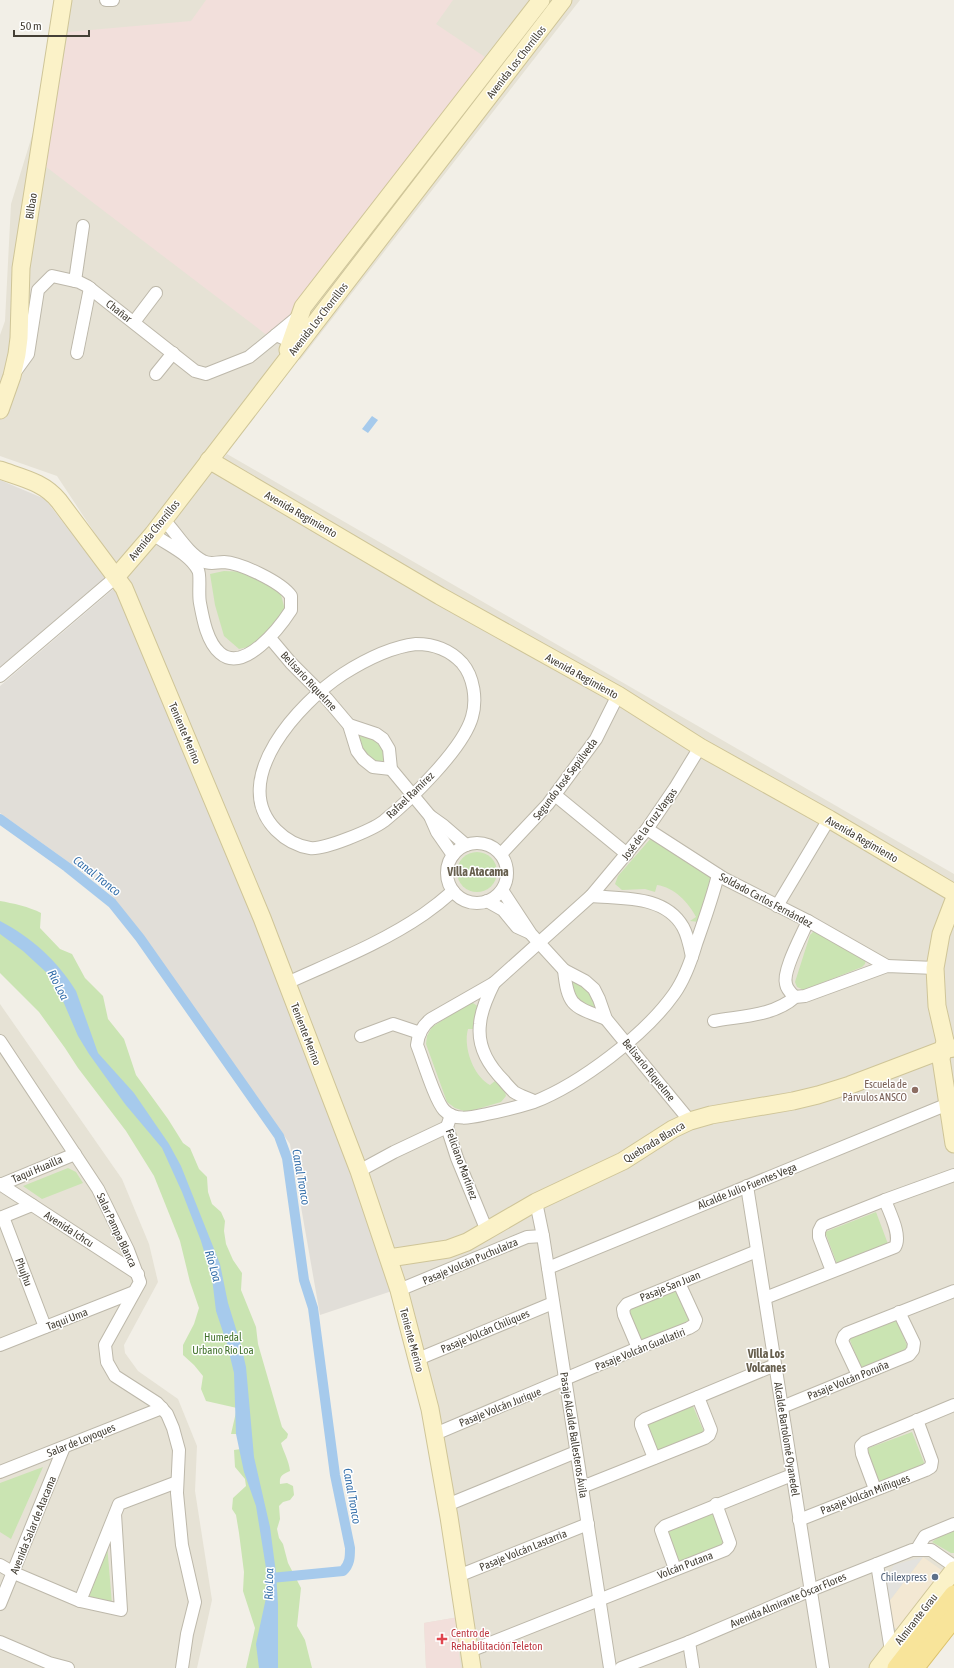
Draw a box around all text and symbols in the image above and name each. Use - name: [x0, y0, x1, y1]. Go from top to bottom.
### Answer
- scale bar: [14, 12, 89, 38]
- text: 50 m: [20, 19, 42, 33]
- street label: Avenida Los Chorrillos: [484, 23, 548, 101]
- street label: Bilbao: [23, 192, 39, 220]
- street label: Avenida Los Chorrillos: [286, 280, 350, 358]
- street label: Chañar: [104, 297, 135, 325]
- street label: Avenida Regimiento: [263, 488, 339, 540]
- street label: Avenida Chorrillos: [126, 497, 182, 562]
- street label: Belisario Riquelme: [279, 649, 339, 713]
- street label: Avenida Regimiento: [544, 651, 620, 701]
- street label: Teniente Merino: [167, 700, 203, 766]
- street label: Segundo José Sepúlveda: [531, 736, 599, 822]
- street label: Rafael Ramírez: [384, 769, 436, 821]
- street label: José de la Cruz Vargas: [619, 786, 679, 862]
- street label: Avenida Regimiento: [824, 813, 900, 865]
- water label: Canal Tronco: [70, 853, 124, 899]
- district label: Villa Atacama: [446, 865, 509, 879]
- street label: Soldado Carlos Fernández: [717, 870, 815, 930]
- water label: Río Loa: [45, 968, 72, 1003]
- street label: Teniente Merino: [289, 1001, 323, 1067]
- street label: Belisario Riquelme: [620, 1037, 678, 1103]
- place label: Escuela de Párvulos ANSCO: [843, 1078, 907, 1103]
- marker: Escuela de Párvulos ANSCO: [910, 1085, 920, 1095]
- street label: Quebrada Blanca: [621, 1119, 687, 1165]
- street label: Feliciano Martínez: [444, 1127, 480, 1201]
- water label: Canal Tronco: [289, 1148, 313, 1206]
- street label: Taqui Huailla: [10, 1153, 64, 1185]
- street label: Alcalde Julio Fuentes Vega: [696, 1161, 798, 1211]
- street label: Salar Pampa Blanca: [95, 1191, 139, 1269]
- street label: Avenida Ichcu: [42, 1209, 96, 1249]
- street label: Pasaje Volcán Puchulaiza: [421, 1235, 519, 1287]
- water label: Río Loa: [202, 1249, 224, 1284]
- street label: Phujhu: [13, 1256, 35, 1288]
- street label: Pasaje San Juan: [638, 1268, 702, 1304]
- street label: Taqui Uma: [45, 1306, 89, 1332]
- street label: Teniente Merino: [398, 1307, 426, 1373]
- street label: Pasaje Volcán Chiliques: [439, 1307, 531, 1355]
- street label: Pasaje Volcán Guallatiri: [593, 1325, 687, 1373]
- park label: Humedal Urbano Río Loa: [192, 1331, 254, 1356]
- district label: Villa Los Volcanes: [745, 1347, 787, 1375]
- street label: Pasaje Volcán Poruña: [805, 1358, 891, 1402]
- street label: Pasaje Alcalde Ballesteros Ávila: [558, 1371, 590, 1499]
- street label: Alcalde Bartolomé Oyanedel: [772, 1381, 802, 1497]
- street label: Pasaje Volcán Jurique: [457, 1385, 543, 1429]
- street label: Salar de Loyoques: [45, 1421, 117, 1459]
- water label: Canal Tronco: [340, 1467, 364, 1525]
- street label: Pasaje Volcán Miñiques: [819, 1471, 911, 1517]
- street label: Avenida Salar de Atacama: [8, 1474, 58, 1576]
- street label: Pasaje Volcán Lastarria: [478, 1527, 568, 1573]
- street label: Volcán Putana: [656, 1549, 714, 1581]
- water label: Río Loa: [262, 1568, 276, 1600]
- street label: Avenida Almirante Óscar Flores: [728, 1570, 848, 1630]
- place label: Chilexpress: [881, 1571, 927, 1583]
- marker: Chilexpress: [930, 1572, 940, 1582]
- street label: Almirante Grau: [892, 1591, 940, 1647]
- place label: Centro de Rehabilitación Teleton: [451, 1627, 543, 1652]
- marker: Centro de Rehabilitación Teleton: [436, 1633, 448, 1645]

